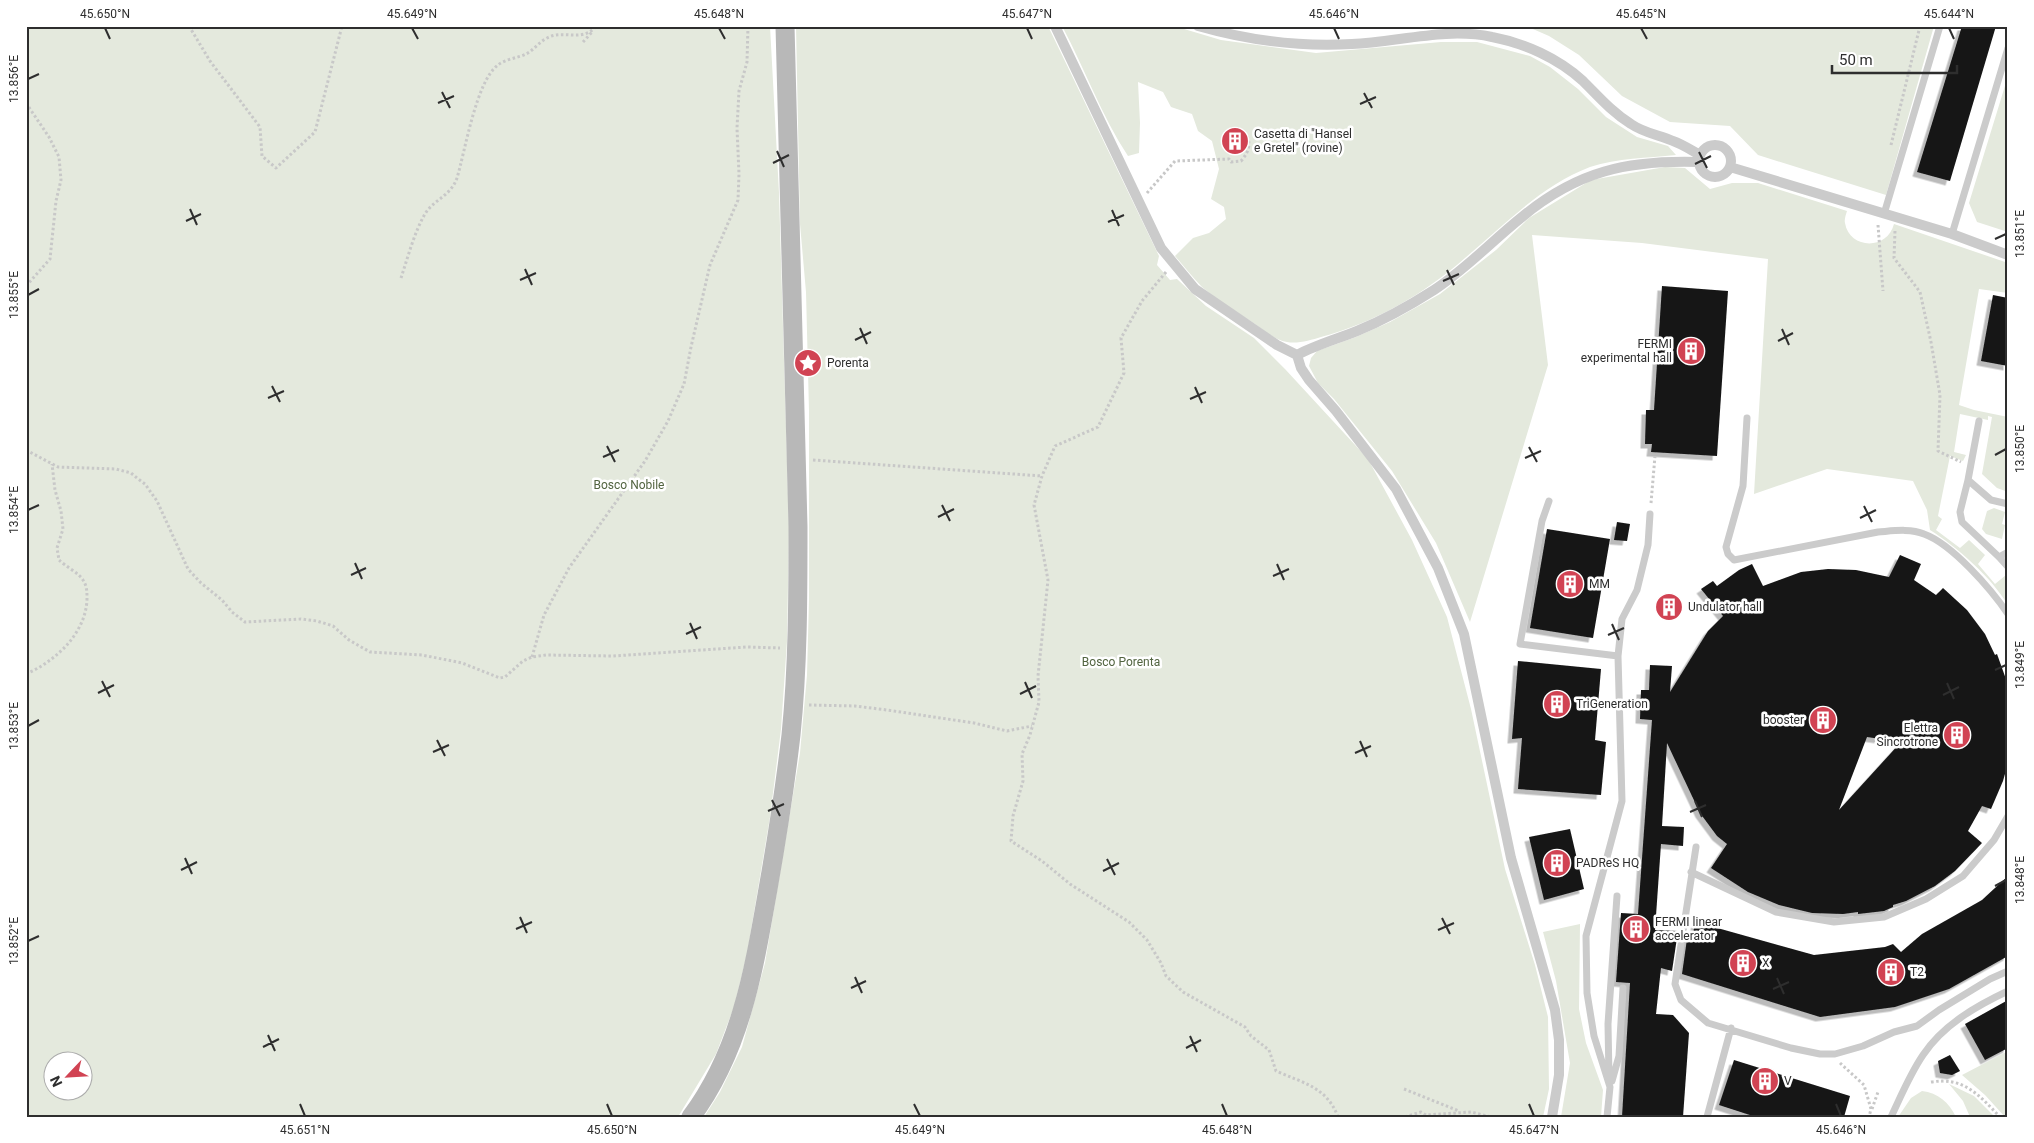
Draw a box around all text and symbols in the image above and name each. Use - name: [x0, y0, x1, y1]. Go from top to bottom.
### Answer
- text: 45.650°N: [80, 7, 130, 21]
- text: 45.649°N: [387, 7, 437, 21]
- text: 45.648°N: [694, 7, 744, 21]
- text: 45.647°N: [1002, 7, 1052, 21]
- text: 45.646°N: [1309, 7, 1359, 21]
- text: 45.645°N: [1616, 7, 1666, 21]
- text: 45.644°N: [1924, 7, 1974, 21]
- scale bar: [1832, 42, 1956, 74]
- text: 50 m: [1839, 51, 1873, 69]
- text: 13.856°E: [7, 55, 21, 103]
- building icon: Casetta di "Hansel e Gretel" (rovine): [1220, 126, 1250, 156]
- place label: Casetta di "Hansel e Gretel" (rovine): [1254, 127, 1352, 155]
- text: 13.851°E: [2013, 210, 2027, 258]
- text: 13.855°E: [7, 271, 21, 319]
- building icon: FERMI experimental hall: [1676, 336, 1706, 366]
- place label: FERMI experimental hall: [1581, 337, 1672, 365]
- place icon: Porenta: [793, 348, 823, 378]
- place label: Porenta: [827, 356, 869, 370]
- text: 13.850°E: [2013, 425, 2027, 473]
- park label: Bosco Nobile: [594, 478, 664, 492]
- text: 13.854°E: [7, 486, 21, 534]
- building icon: MM: [1555, 569, 1585, 599]
- place label: MM: [1589, 577, 1610, 591]
- building icon: Undulator hall: [1654, 592, 1684, 622]
- place label: Undulator hall: [1688, 600, 1762, 614]
- text: 13.849°E: [2013, 641, 2027, 689]
- park label: Bosco Porenta: [1082, 655, 1160, 669]
- building icon: TriGeneration: [1542, 689, 1572, 719]
- place label: TriGeneration: [1576, 697, 1648, 711]
- text: 13.853°E: [7, 702, 21, 750]
- building icon: booster: [1808, 705, 1838, 735]
- place label: booster: [1763, 713, 1804, 727]
- building icon: Elettra Sincrotrone: [1942, 720, 1972, 750]
- place label: Elettra Sincrotrone: [1877, 721, 1938, 749]
- building icon: PADReS HQ: [1542, 848, 1572, 878]
- place label: PADReS HQ: [1576, 856, 1639, 870]
- text: 13.848°E: [2013, 856, 2027, 904]
- building icon: FERMI linear accelerator: [1621, 914, 1651, 944]
- place label: FERMI linear accelerator: [1655, 915, 1722, 943]
- text: 13.852°E: [7, 917, 21, 965]
- building icon: X: [1728, 948, 1758, 978]
- place label: X: [1762, 956, 1770, 970]
- building icon: T2: [1876, 957, 1906, 987]
- place label: T2: [1910, 965, 1924, 979]
- north arrow: [42, 1050, 92, 1100]
- building icon: V: [1750, 1066, 1780, 1096]
- text: N: [47, 1074, 66, 1089]
- place label: V: [1784, 1074, 1792, 1088]
- text: 45.651°N: [280, 1123, 330, 1137]
- text: 45.650°N: [587, 1123, 637, 1137]
- text: 45.649°N: [895, 1123, 945, 1137]
- text: 45.648°N: [1202, 1123, 1252, 1137]
- text: 45.647°N: [1509, 1123, 1559, 1137]
- text: 45.646°N: [1816, 1123, 1866, 1137]

